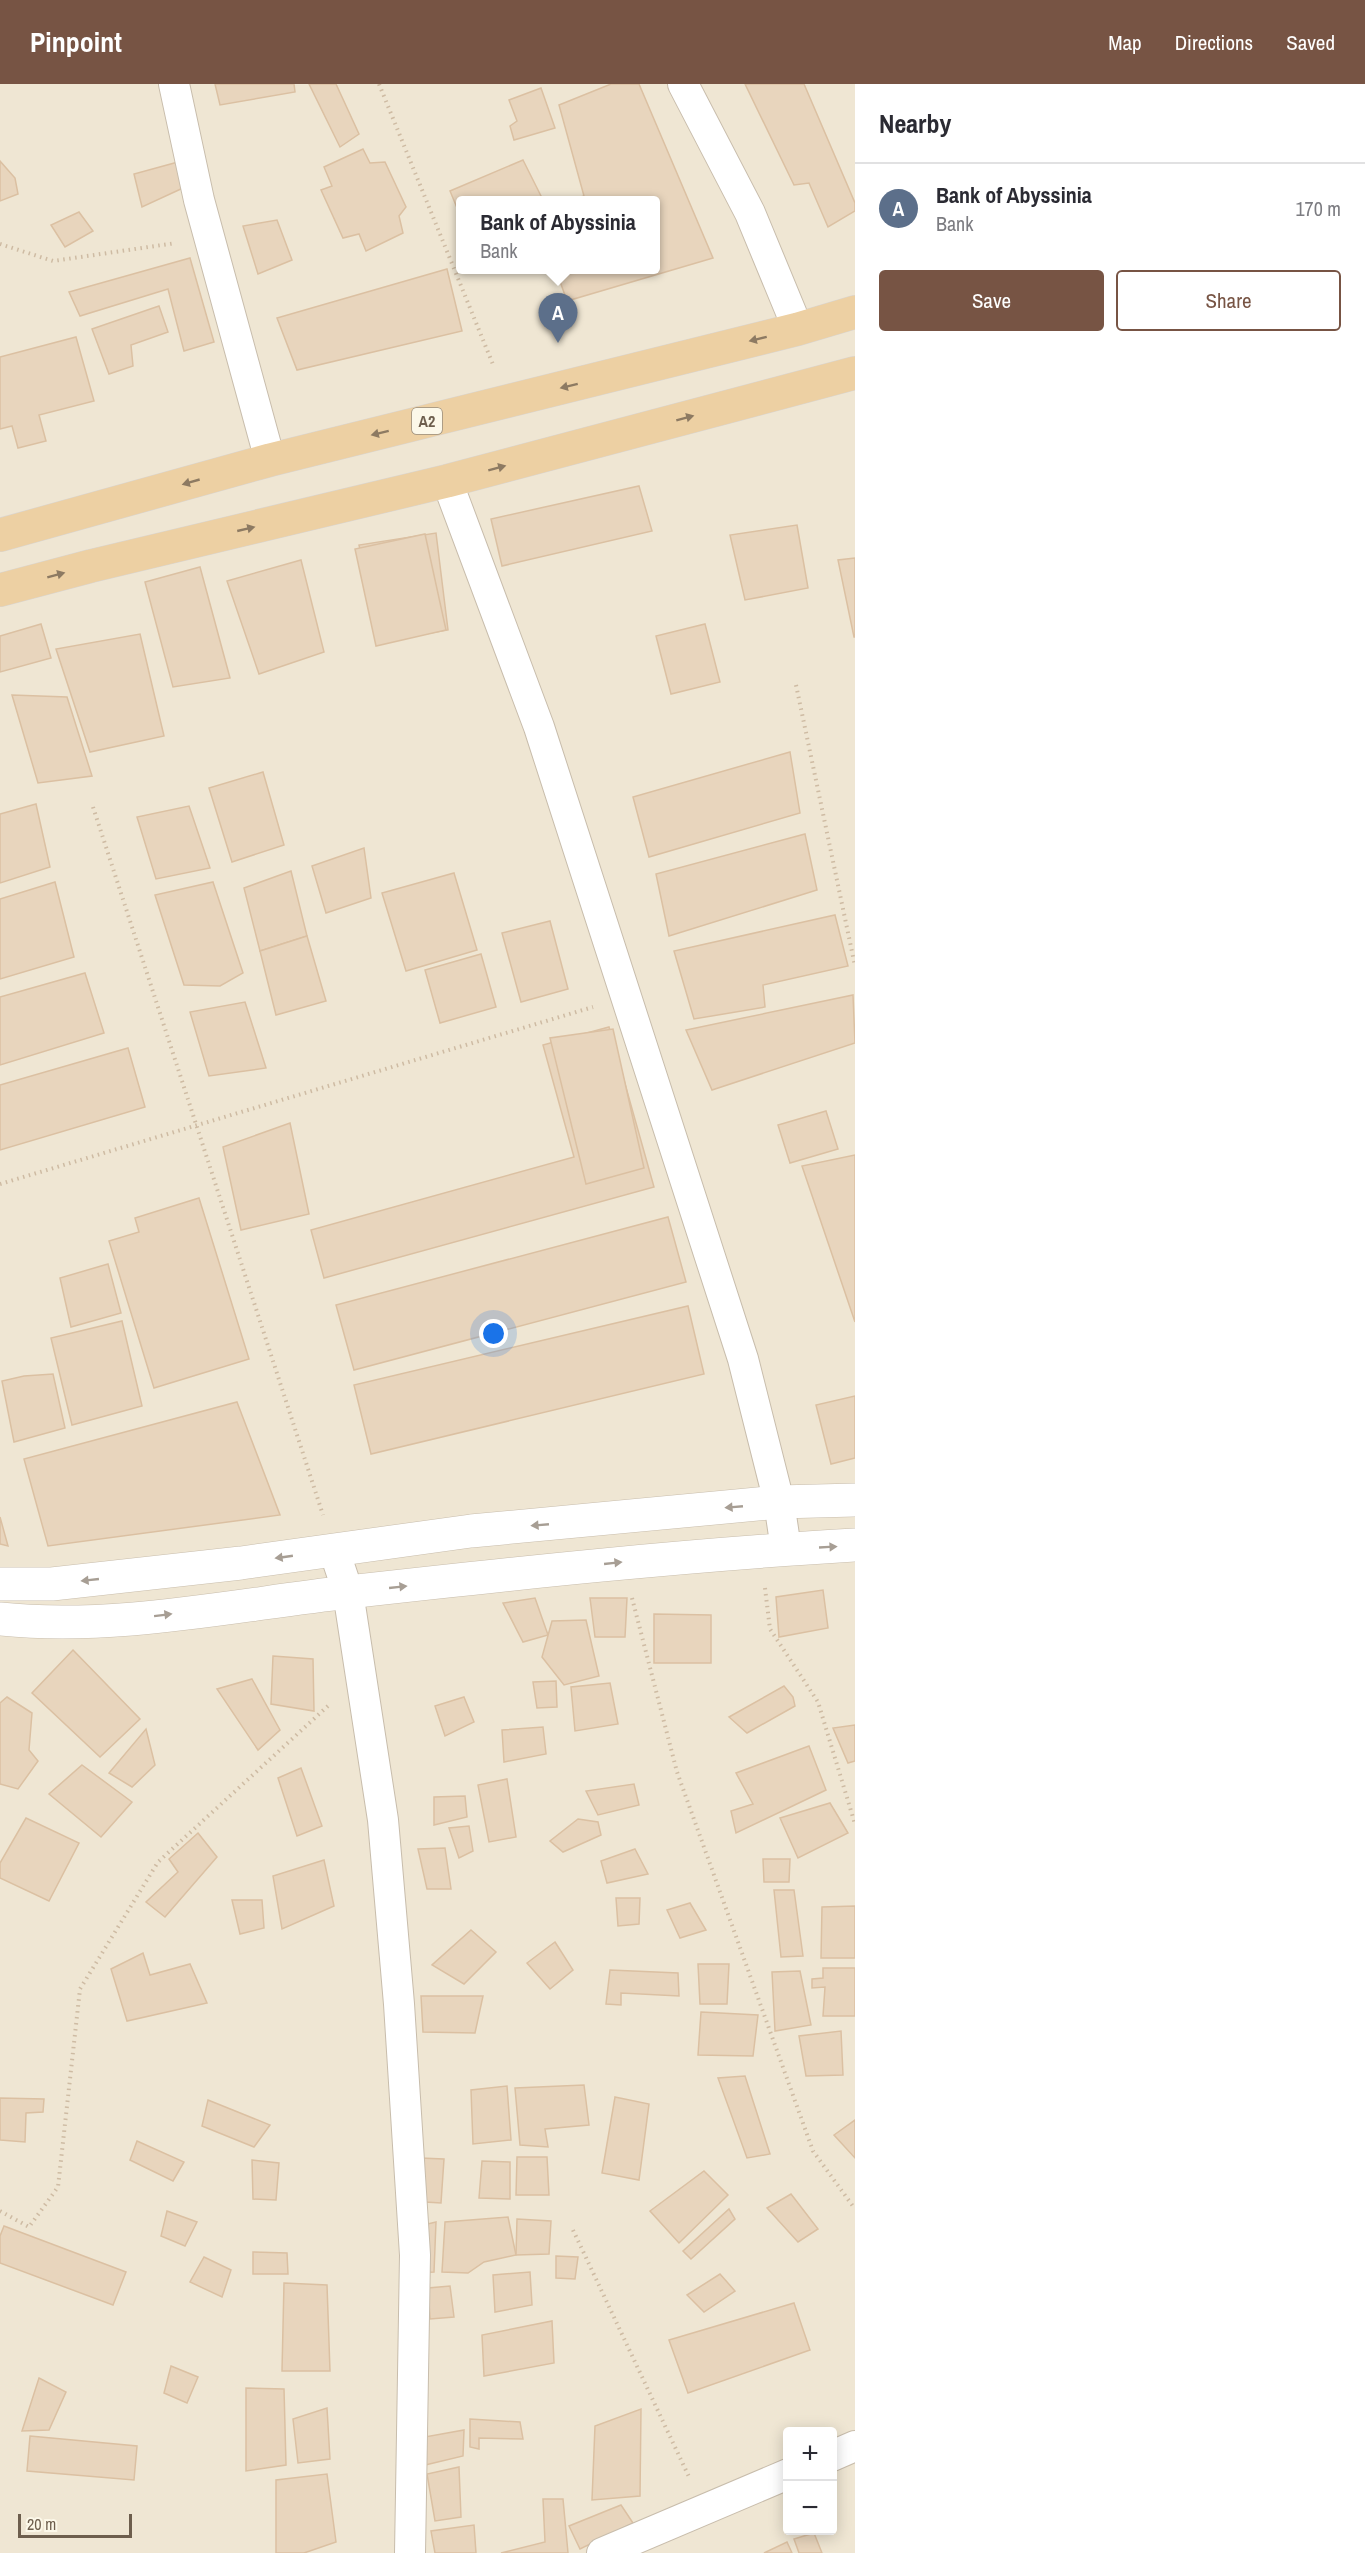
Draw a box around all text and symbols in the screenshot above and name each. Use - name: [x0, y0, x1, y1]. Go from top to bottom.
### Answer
- text: Pinpoint: [30, 23, 122, 61]
- text: Map: [1108, 28, 1142, 57]
- text: Directions: [1175, 28, 1253, 57]
- text: Saved: [1286, 28, 1335, 57]
- text: Nearby: [879, 106, 951, 141]
- text: Bank of Abyssinia: [936, 180, 1092, 210]
- text: A: [893, 195, 904, 222]
- text: 170 m: [1295, 195, 1341, 222]
- popup: [456, 196, 660, 274]
- text: Bank of Abyssinia: [480, 207, 636, 237]
- text: Bank: [936, 210, 973, 237]
- text: Bank: [480, 237, 518, 264]
- button: Save: [879, 270, 1104, 331]
- button: Share: [1116, 270, 1341, 331]
- pin: A: [538, 294, 578, 343]
- one-way arrow: [749, 335, 767, 345]
- one-way arrow: [560, 382, 578, 392]
- road number: A2: [412, 408, 442, 434]
- one-way arrow: [676, 413, 694, 423]
- one-way arrow: [370, 429, 388, 438]
- one-way arrow: [488, 463, 506, 472]
- one-way arrow: [182, 478, 200, 487]
- one-way arrow: [237, 523, 255, 533]
- one-way arrow: [48, 570, 66, 579]
- your location: [479, 1319, 508, 1348]
- one-way arrow: [724, 1502, 743, 1512]
- one-way arrow: [530, 1520, 549, 1530]
- one-way arrow: [819, 1542, 838, 1551]
- one-way arrow: [274, 1553, 293, 1562]
- one-way arrow: [604, 1558, 623, 1568]
- one-way arrow: [80, 1575, 99, 1584]
- one-way arrow: [389, 1582, 408, 1591]
- one-way arrow: [154, 1610, 173, 1619]
- map controls: [783, 2427, 837, 2535]
- button: +: [783, 2427, 837, 2481]
- button: −: [783, 2481, 837, 2535]
- scale bar: [18, 2511, 132, 2538]
- text: 20 m: [27, 2513, 56, 2535]

